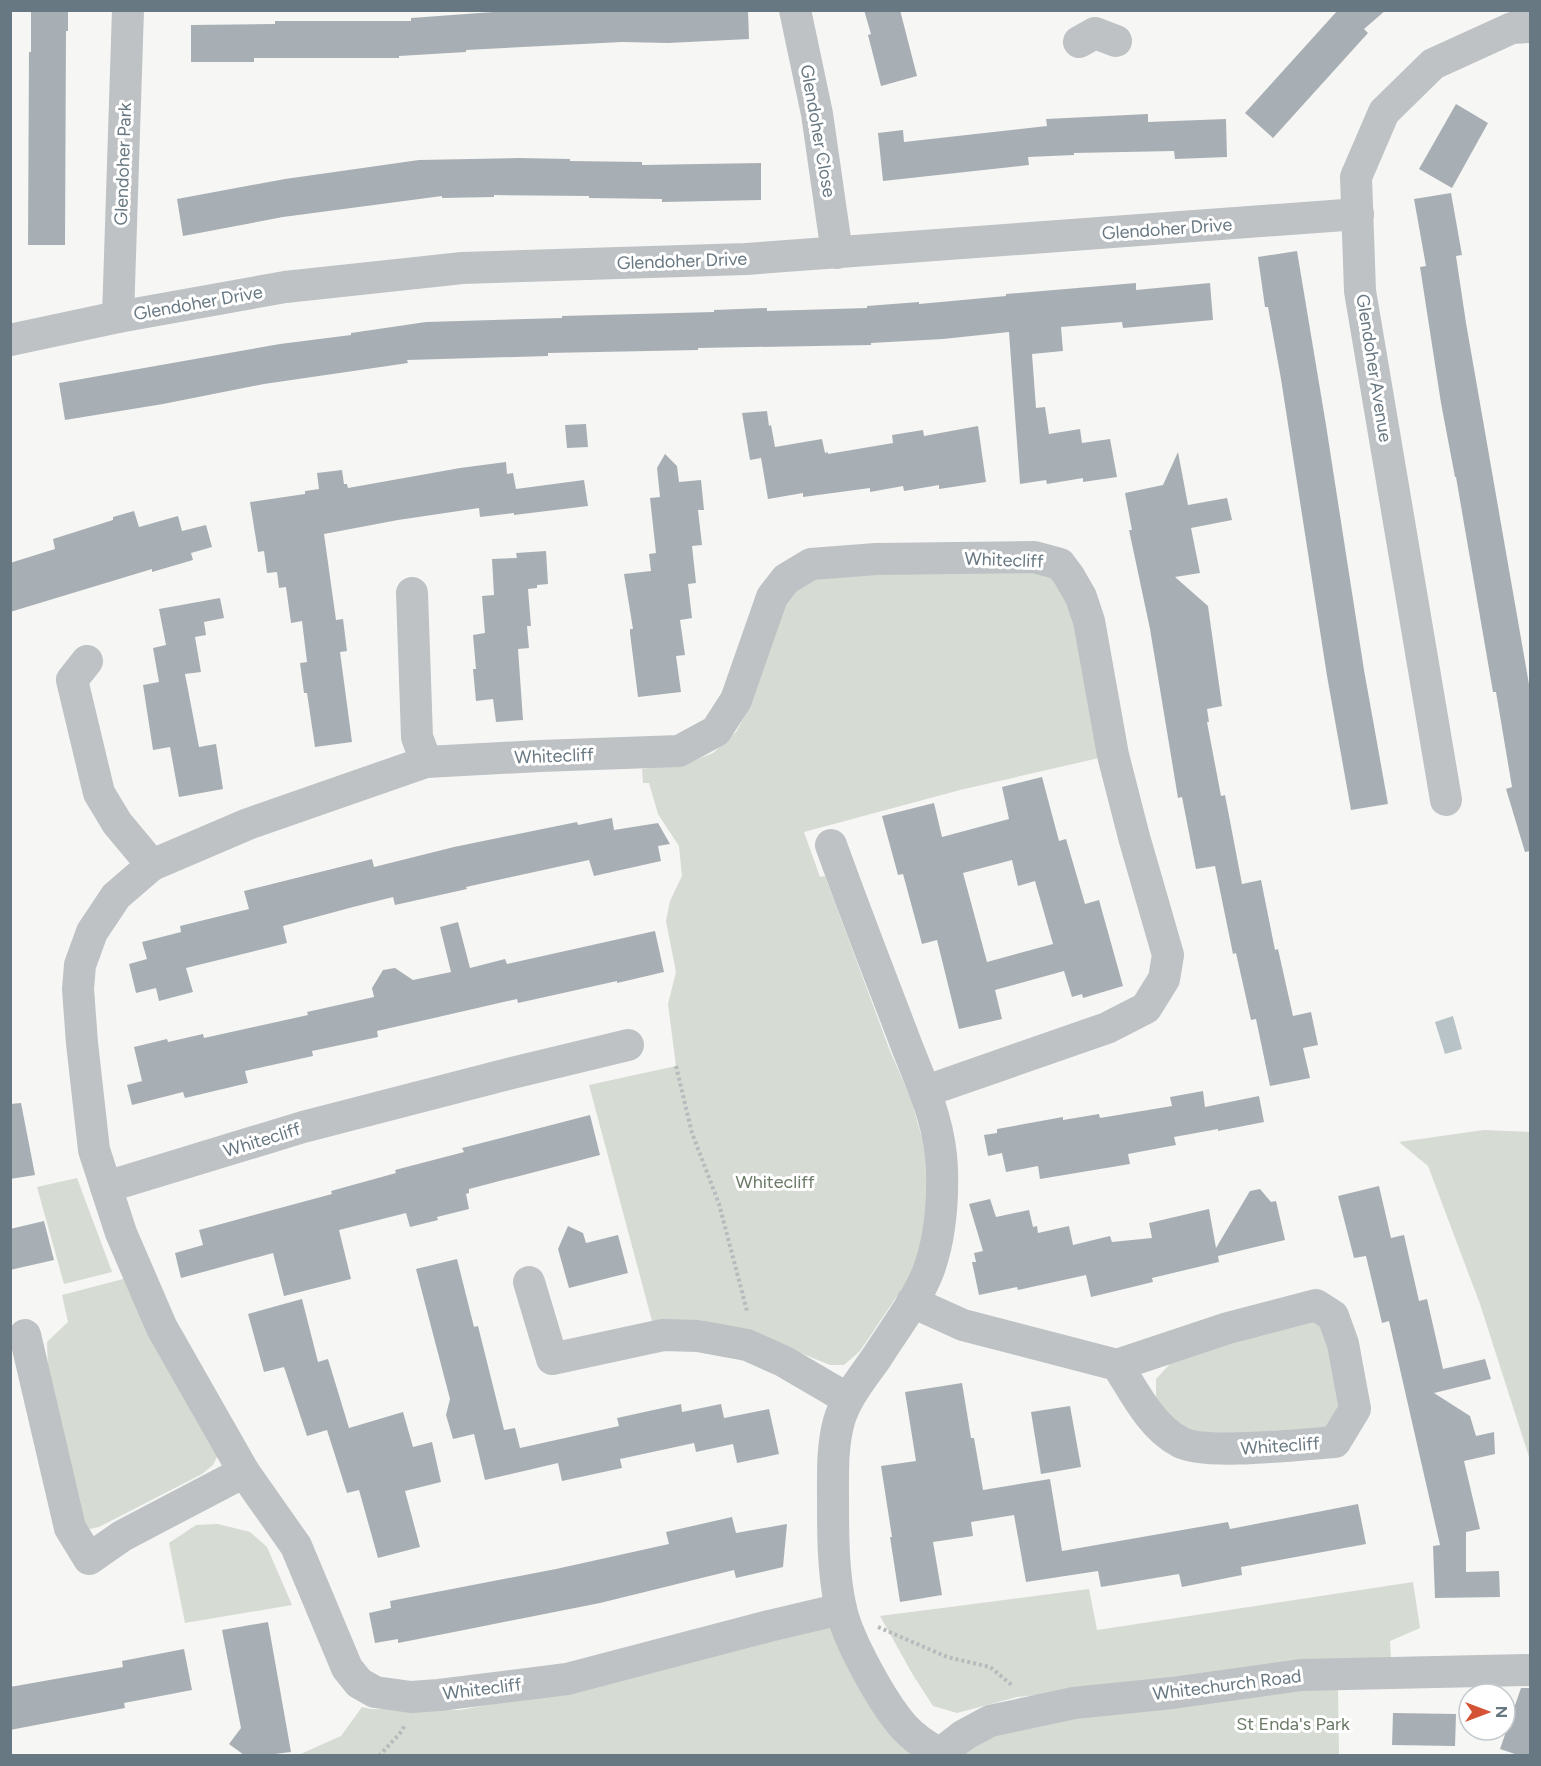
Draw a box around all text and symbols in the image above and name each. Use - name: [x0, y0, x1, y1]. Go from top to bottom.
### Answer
- street label: Glendoher Close: [795, 63, 841, 199]
- street label: Glendoher Park: [110, 102, 136, 226]
- street label: Glendoher Drive: [1101, 213, 1233, 245]
- street label: Glendoher Drive: [616, 248, 748, 274]
- street label: Glendoher Drive: [132, 281, 264, 325]
- street label: Glendoher Avenue: [1351, 292, 1397, 444]
- street label: Whitecliff: [964, 548, 1044, 572]
- street label: Whitecliff: [514, 744, 594, 768]
- street label: Whitecliff: [221, 1118, 303, 1162]
- park label: Whitecliff: [735, 1171, 815, 1193]
- street label: Whitecliff: [1240, 1432, 1321, 1460]
- street label: Whitechurch Road: [1151, 1665, 1303, 1705]
- street label: Whitecliff: [441, 1673, 523, 1705]
- north arrow: [1457, 1682, 1517, 1742]
- text: N: [1492, 1706, 1511, 1718]
- park label: St Enda's Park: [1236, 1713, 1350, 1735]

